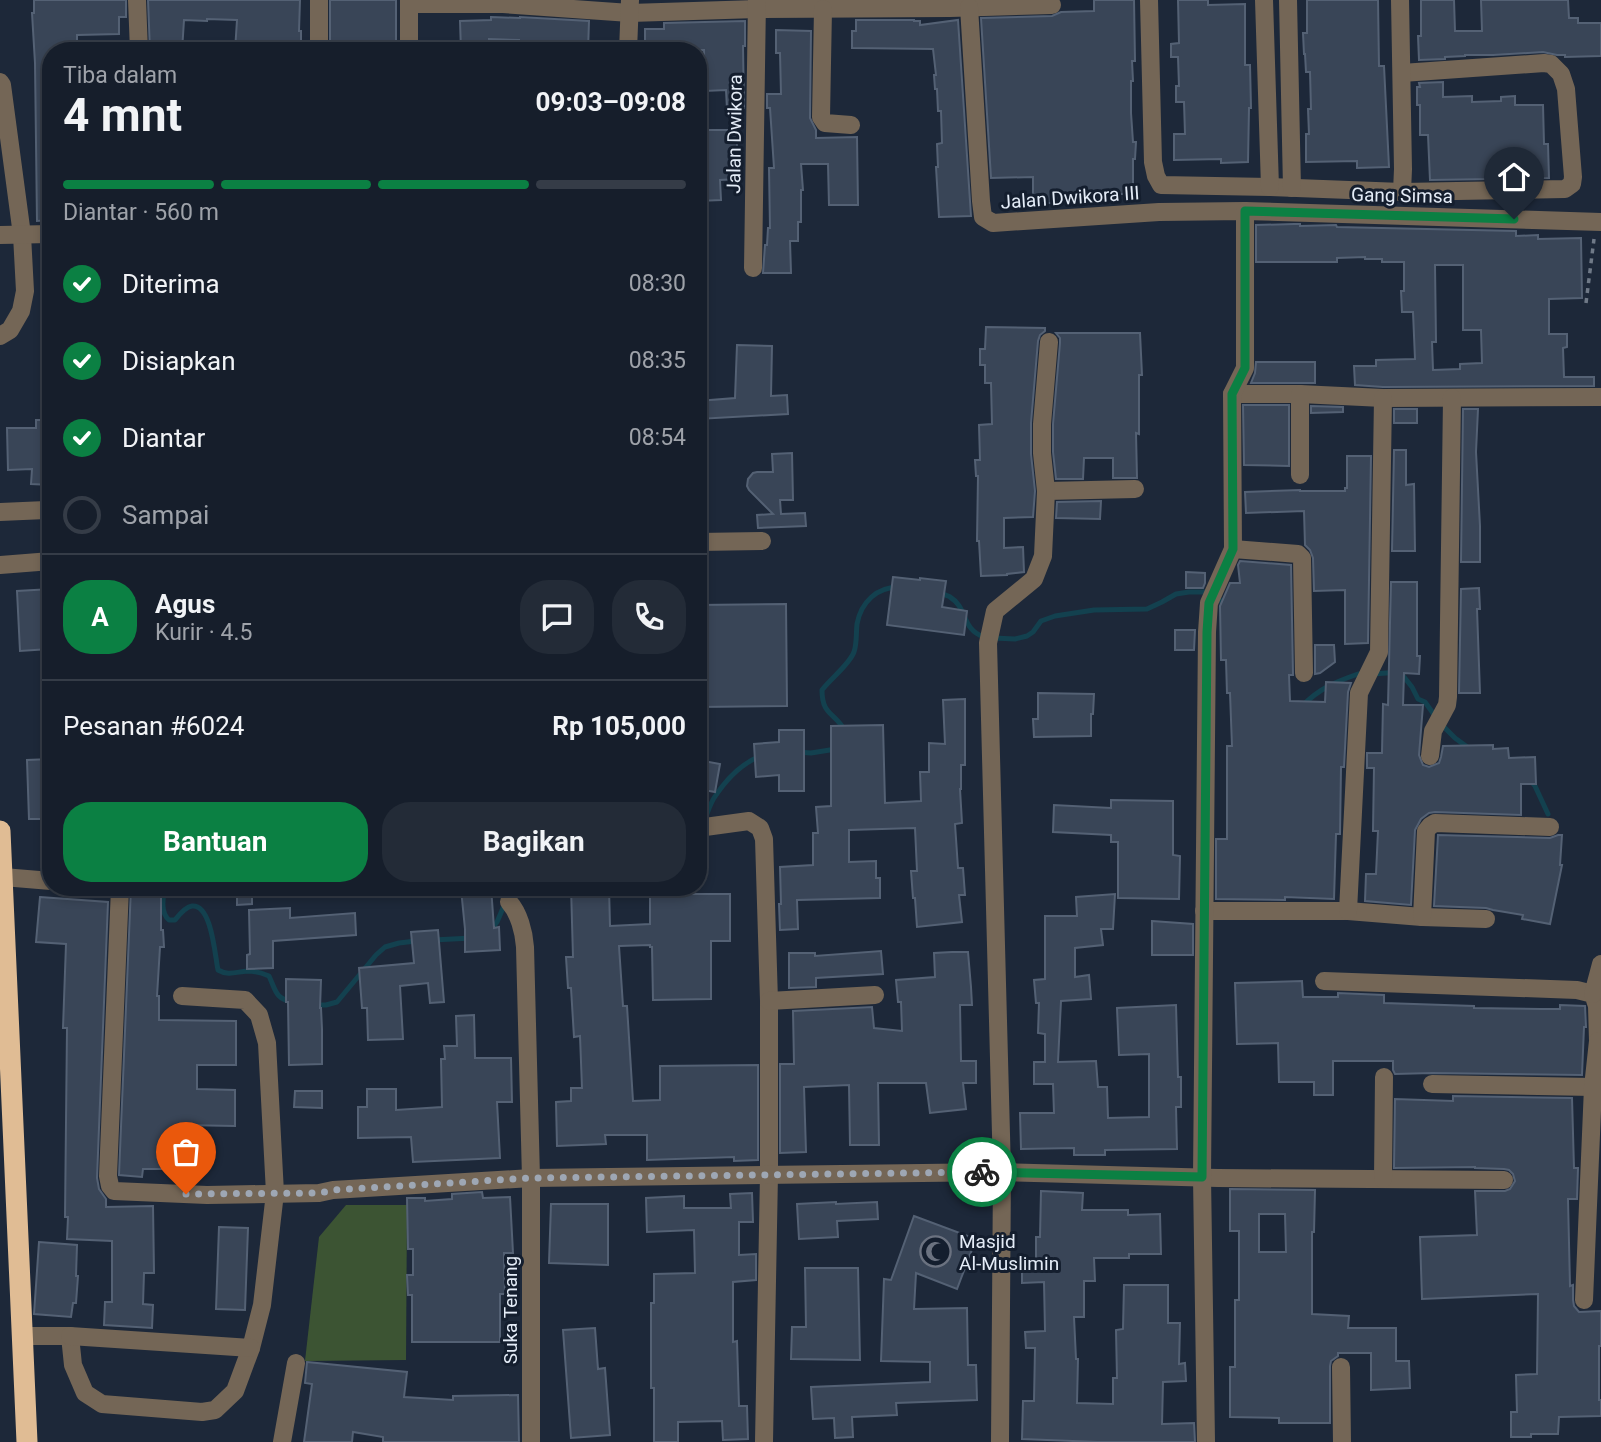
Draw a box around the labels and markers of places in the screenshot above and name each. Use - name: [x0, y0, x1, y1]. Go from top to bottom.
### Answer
- pin: [1484, 147, 1544, 219]
- pin: [156, 1122, 216, 1194]
- place label: Masjid Al-Muslimin: [959, 1230, 1059, 1275]
- mosque icon: Masjid Al-Muslimin: [919, 1235, 953, 1269]

